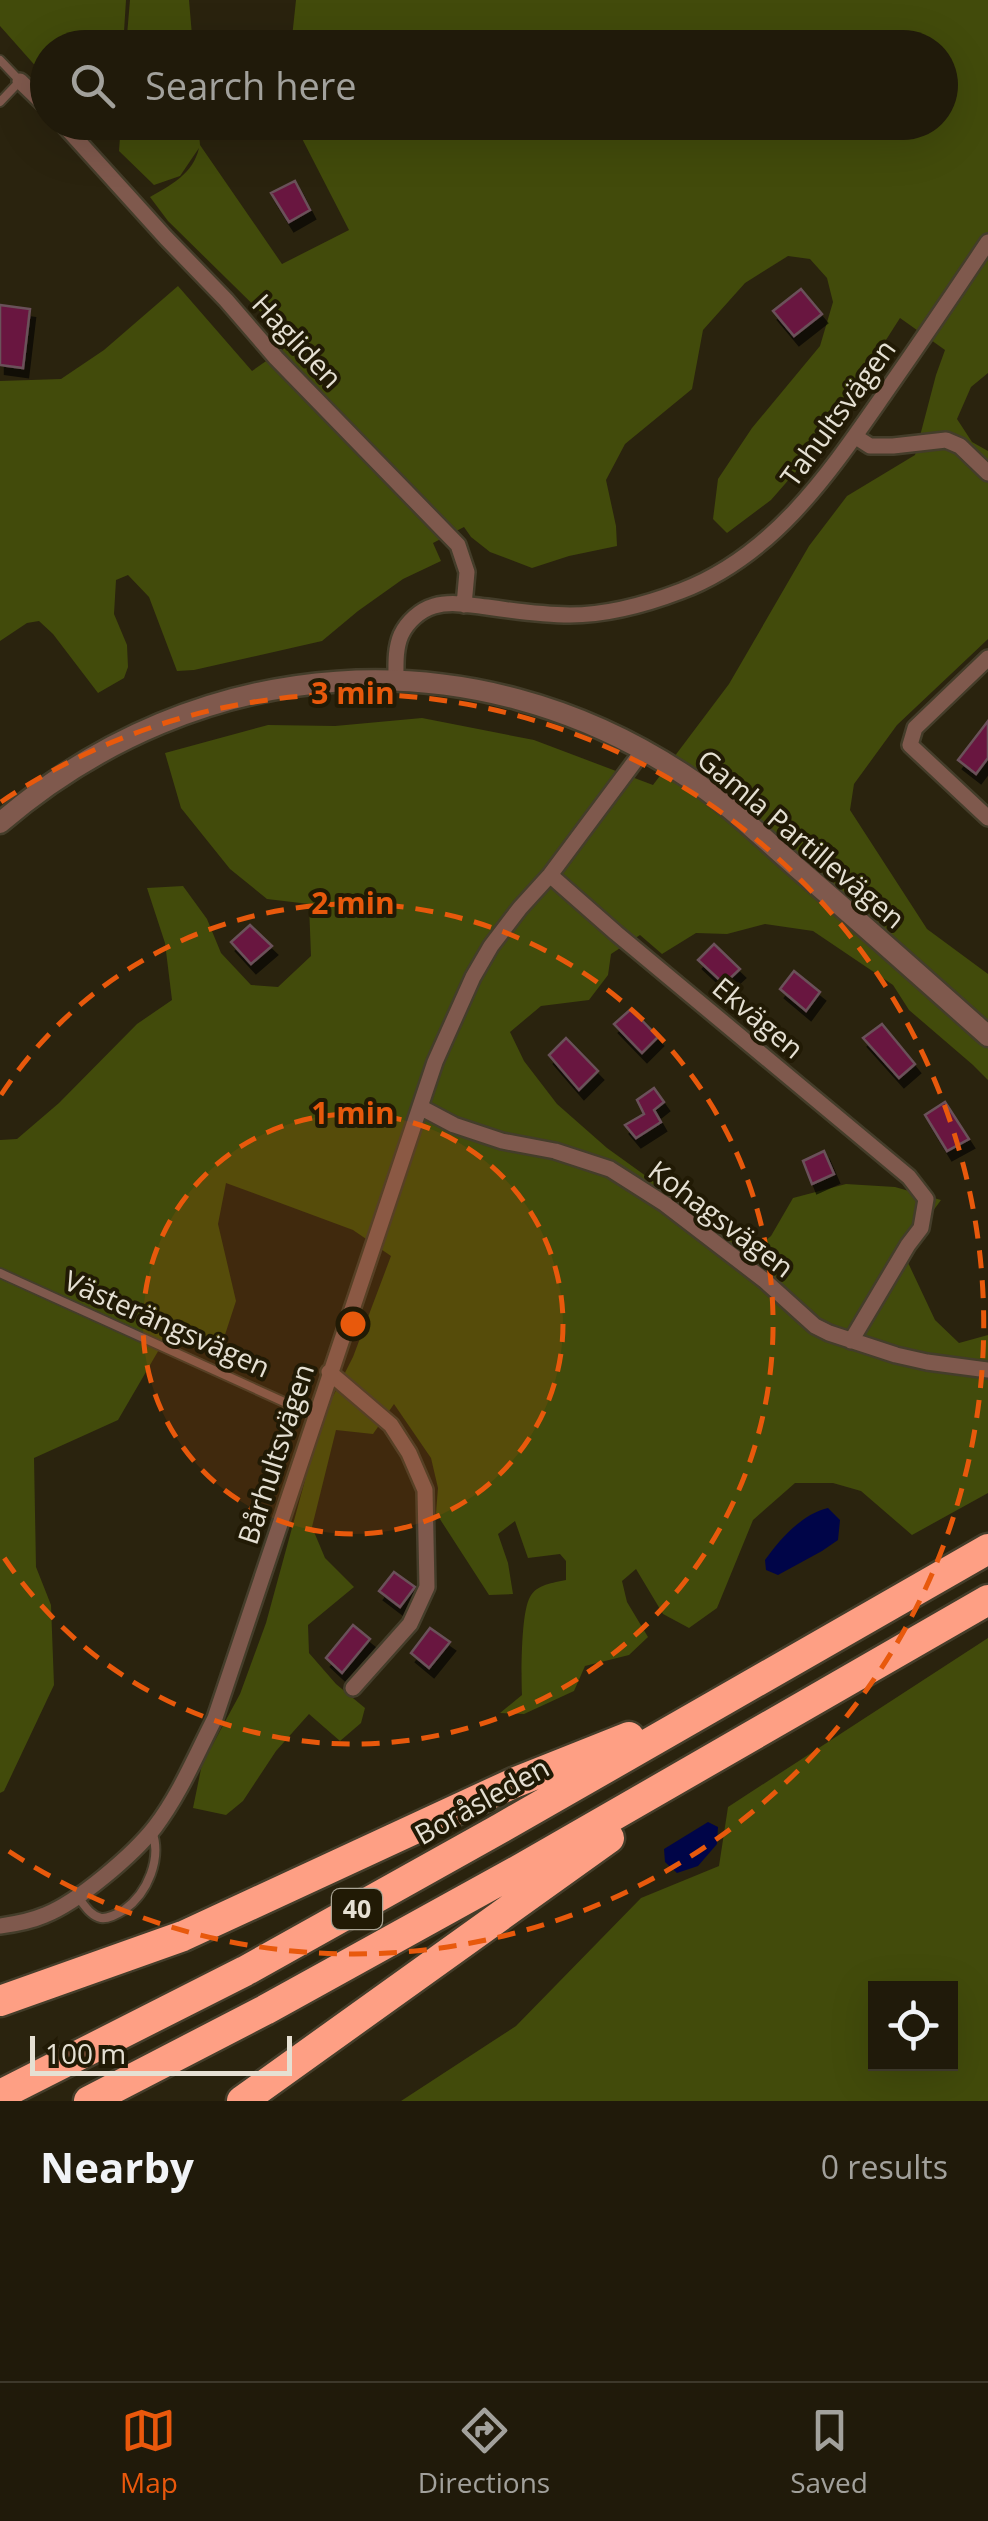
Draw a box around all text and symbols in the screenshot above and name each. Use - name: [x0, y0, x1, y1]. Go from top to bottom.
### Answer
- search box: [30, 30, 958, 140]
- icon: search: [65, 58, 120, 113]
- text: Search here: [145, 59, 357, 111]
- street label: Hagliden: [244, 285, 351, 396]
- street label: Tahultsvägen: [771, 331, 904, 494]
- text: 3 min: [311, 672, 395, 713]
- street label: Gamla Partillevägen: [690, 740, 913, 936]
- text: 2 min: [311, 882, 395, 923]
- street label: Ekvägen: [705, 968, 812, 1066]
- text: 1 min: [311, 1092, 395, 1133]
- street label: Kohagsvägen: [641, 1151, 802, 1285]
- street label: Västerängsvägen: [58, 1261, 276, 1386]
- centre of rings: [335, 1306, 371, 1342]
- street label: Bårhultsvägen: [228, 1359, 322, 1549]
- street label: Boråsleden: [408, 1748, 555, 1853]
- road number: 40: [332, 1889, 382, 1929]
- map controls: [868, 1981, 958, 2071]
- button: locate: [868, 1981, 958, 2071]
- scale bar: [30, 2031, 292, 2076]
- text: 100 m: [45, 2034, 126, 2072]
- text: Nearby: [40, 2138, 194, 2195]
- text: 0 results: [821, 2145, 948, 2188]
- tab: Map: [120, 2403, 178, 2501]
- tab: Directions: [418, 2403, 550, 2501]
- tab: Saved: [790, 2403, 868, 2501]

